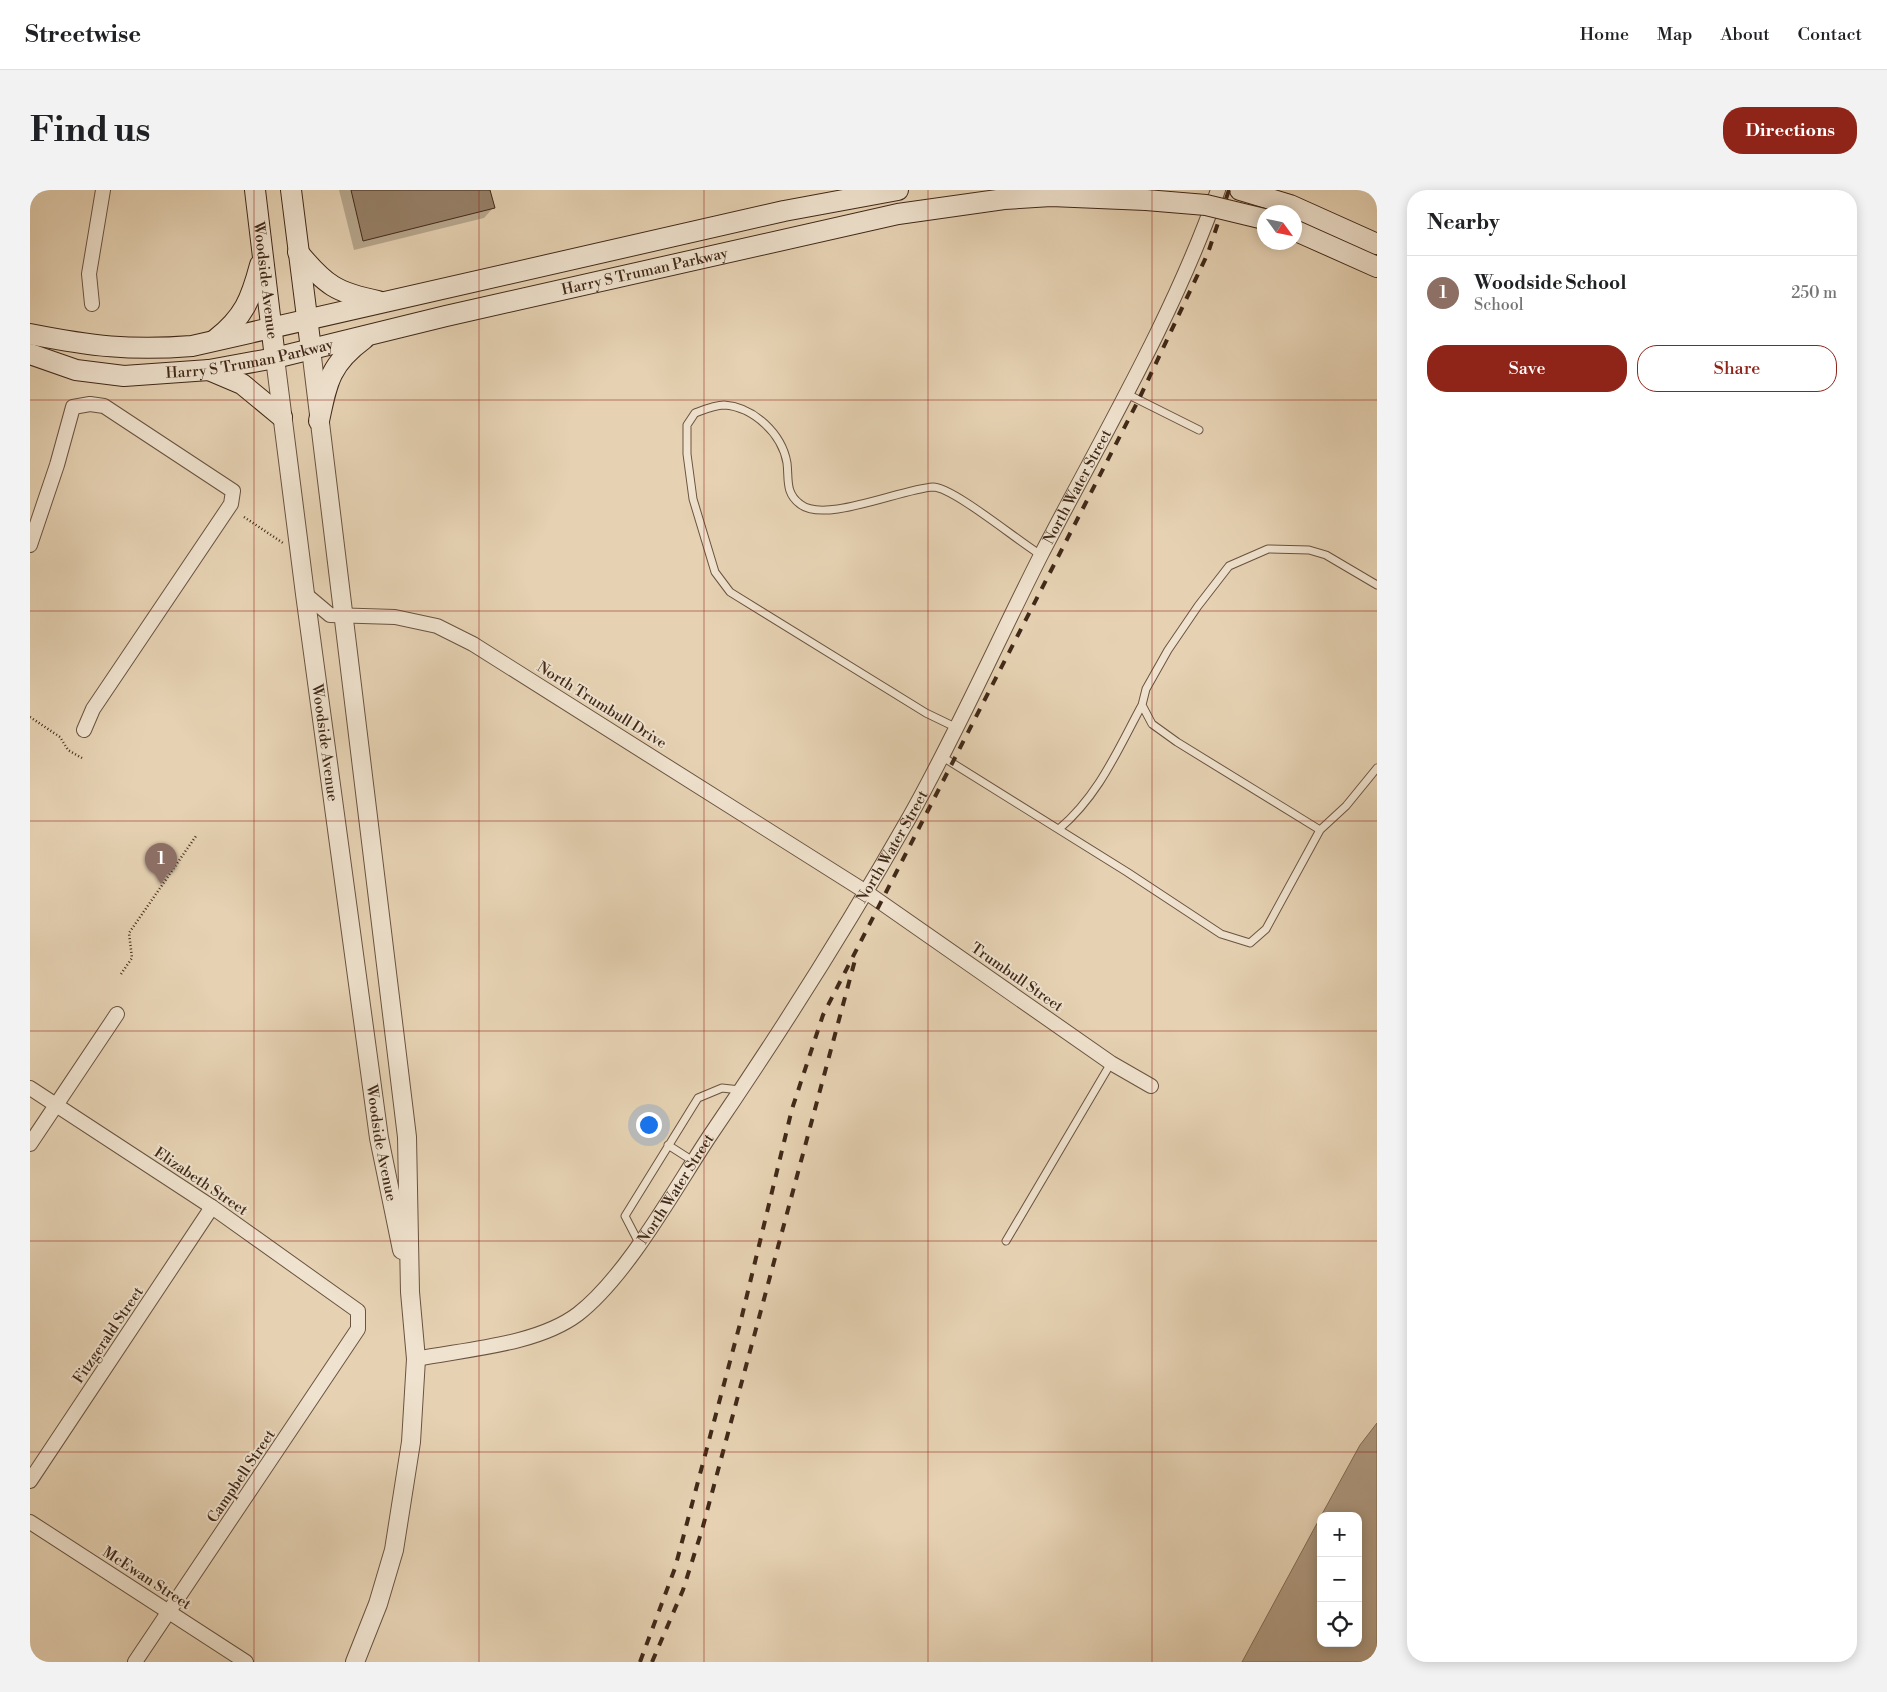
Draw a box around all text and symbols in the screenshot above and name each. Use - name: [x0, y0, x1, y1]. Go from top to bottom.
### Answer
- text: Streetwise: [25, 20, 141, 50]
- text: Home: [1580, 23, 1629, 46]
- text: Map: [1657, 23, 1693, 46]
- text: About: [1721, 23, 1770, 46]
- text: Contact: [1798, 23, 1862, 46]
- button: Directions: [1723, 107, 1857, 154]
- text: Find us: [30, 109, 150, 152]
- north arrow: [1257, 205, 1302, 250]
- text: Nearby: [1427, 210, 1500, 236]
- street label: Woodside Avenue: [249, 220, 282, 340]
- street label: Harry S Truman Parkway: [560, 244, 730, 300]
- text: Woodside School: [1474, 271, 1627, 295]
- text: 1: [1439, 283, 1447, 303]
- text: 250 m: [1791, 283, 1837, 303]
- text: School: [1474, 295, 1523, 315]
- street label: Harry S Truman Parkway: [165, 335, 336, 383]
- button: Save: [1427, 345, 1627, 392]
- button: Share: [1637, 345, 1837, 392]
- street label: North Water Street: [1039, 426, 1116, 547]
- street label: North Trumbull Drive: [533, 658, 670, 753]
- street label: Woodside Avenue: [307, 682, 342, 803]
- street label: North Water Street: [852, 787, 933, 907]
- pin: 1: [145, 843, 177, 884]
- street label: Trumbull Street: [967, 939, 1067, 1017]
- street label: Woodside Avenue: [362, 1082, 401, 1203]
- your location: [636, 1112, 662, 1138]
- street label: North Water Street: [634, 1130, 719, 1248]
- street label: Elizabeth Street: [150, 1143, 252, 1220]
- street label: Fitzgerald Street: [69, 1283, 148, 1387]
- street label: Campbell Street: [203, 1425, 280, 1527]
- map controls: [1317, 1512, 1362, 1647]
- button: +: [1317, 1512, 1362, 1557]
- street label: McEwan Street: [99, 1543, 195, 1615]
- button: −: [1317, 1557, 1362, 1602]
- button: locate: [1317, 1602, 1362, 1647]

